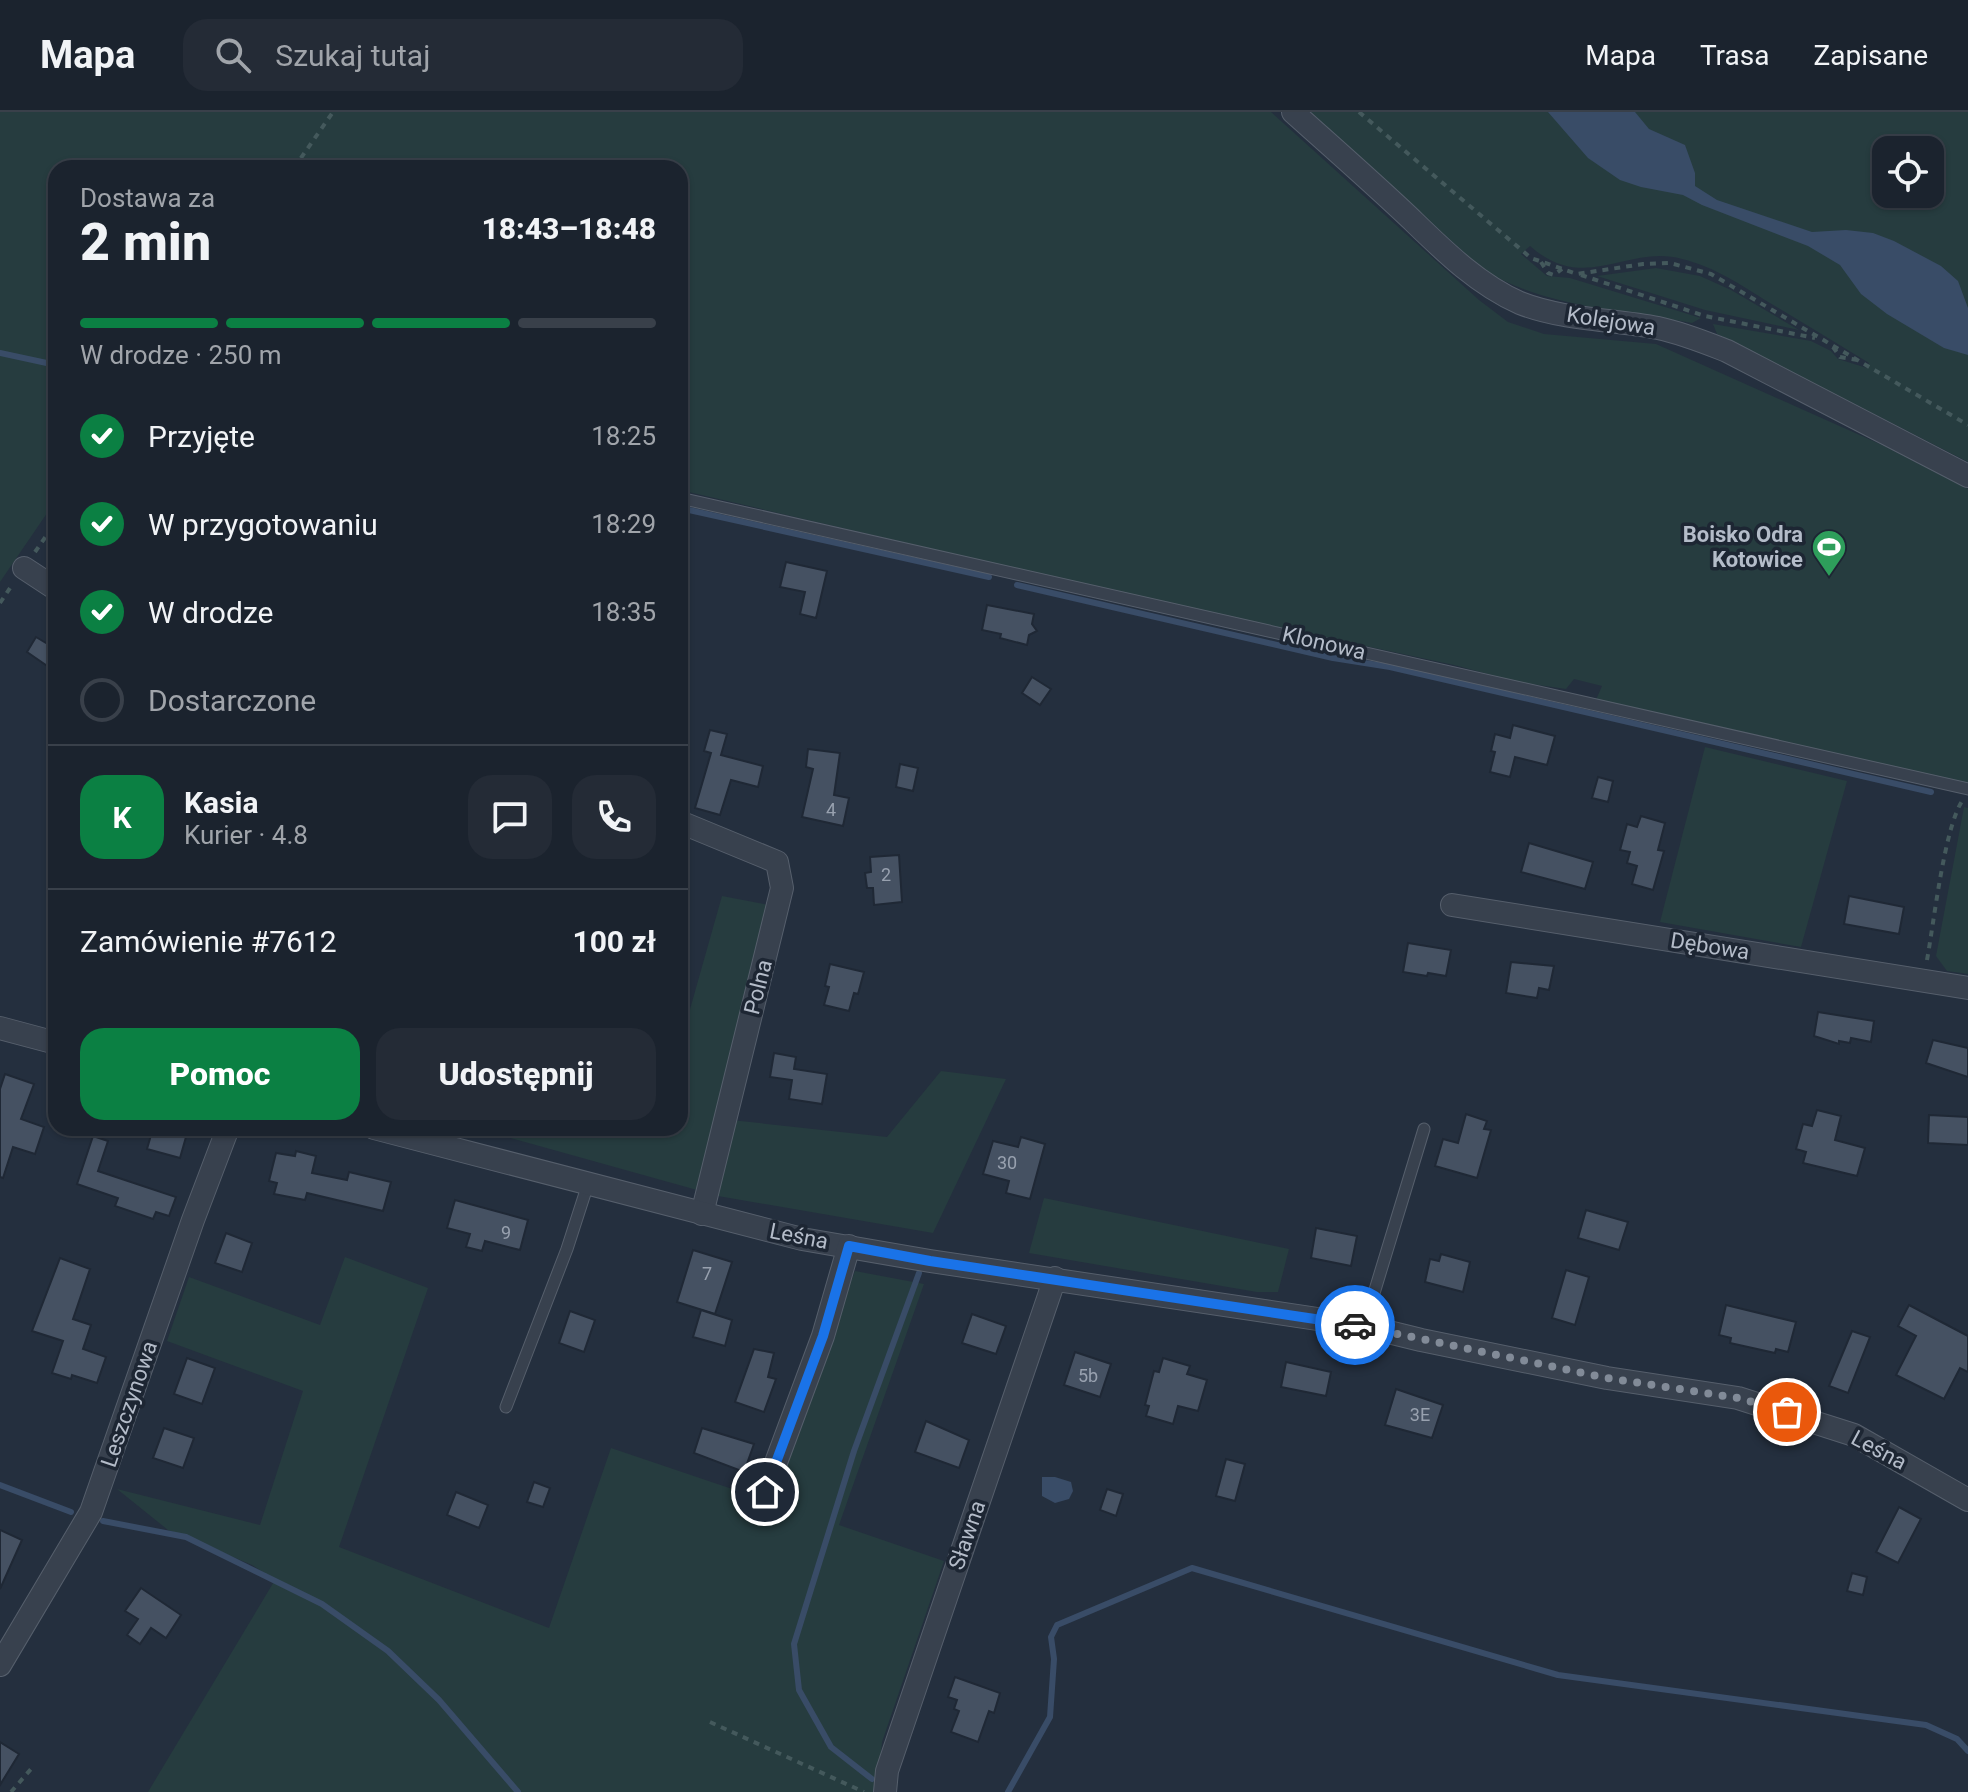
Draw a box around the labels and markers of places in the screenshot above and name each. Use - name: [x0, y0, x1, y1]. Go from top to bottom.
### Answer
- place label: Boisko Odra Kotowice: [1683, 522, 1803, 572]
- sports icon: Boisko Odra Kotowice: [1810, 528, 1848, 578]
- pin: [1753, 1378, 1821, 1446]
- pin: [731, 1458, 799, 1526]

